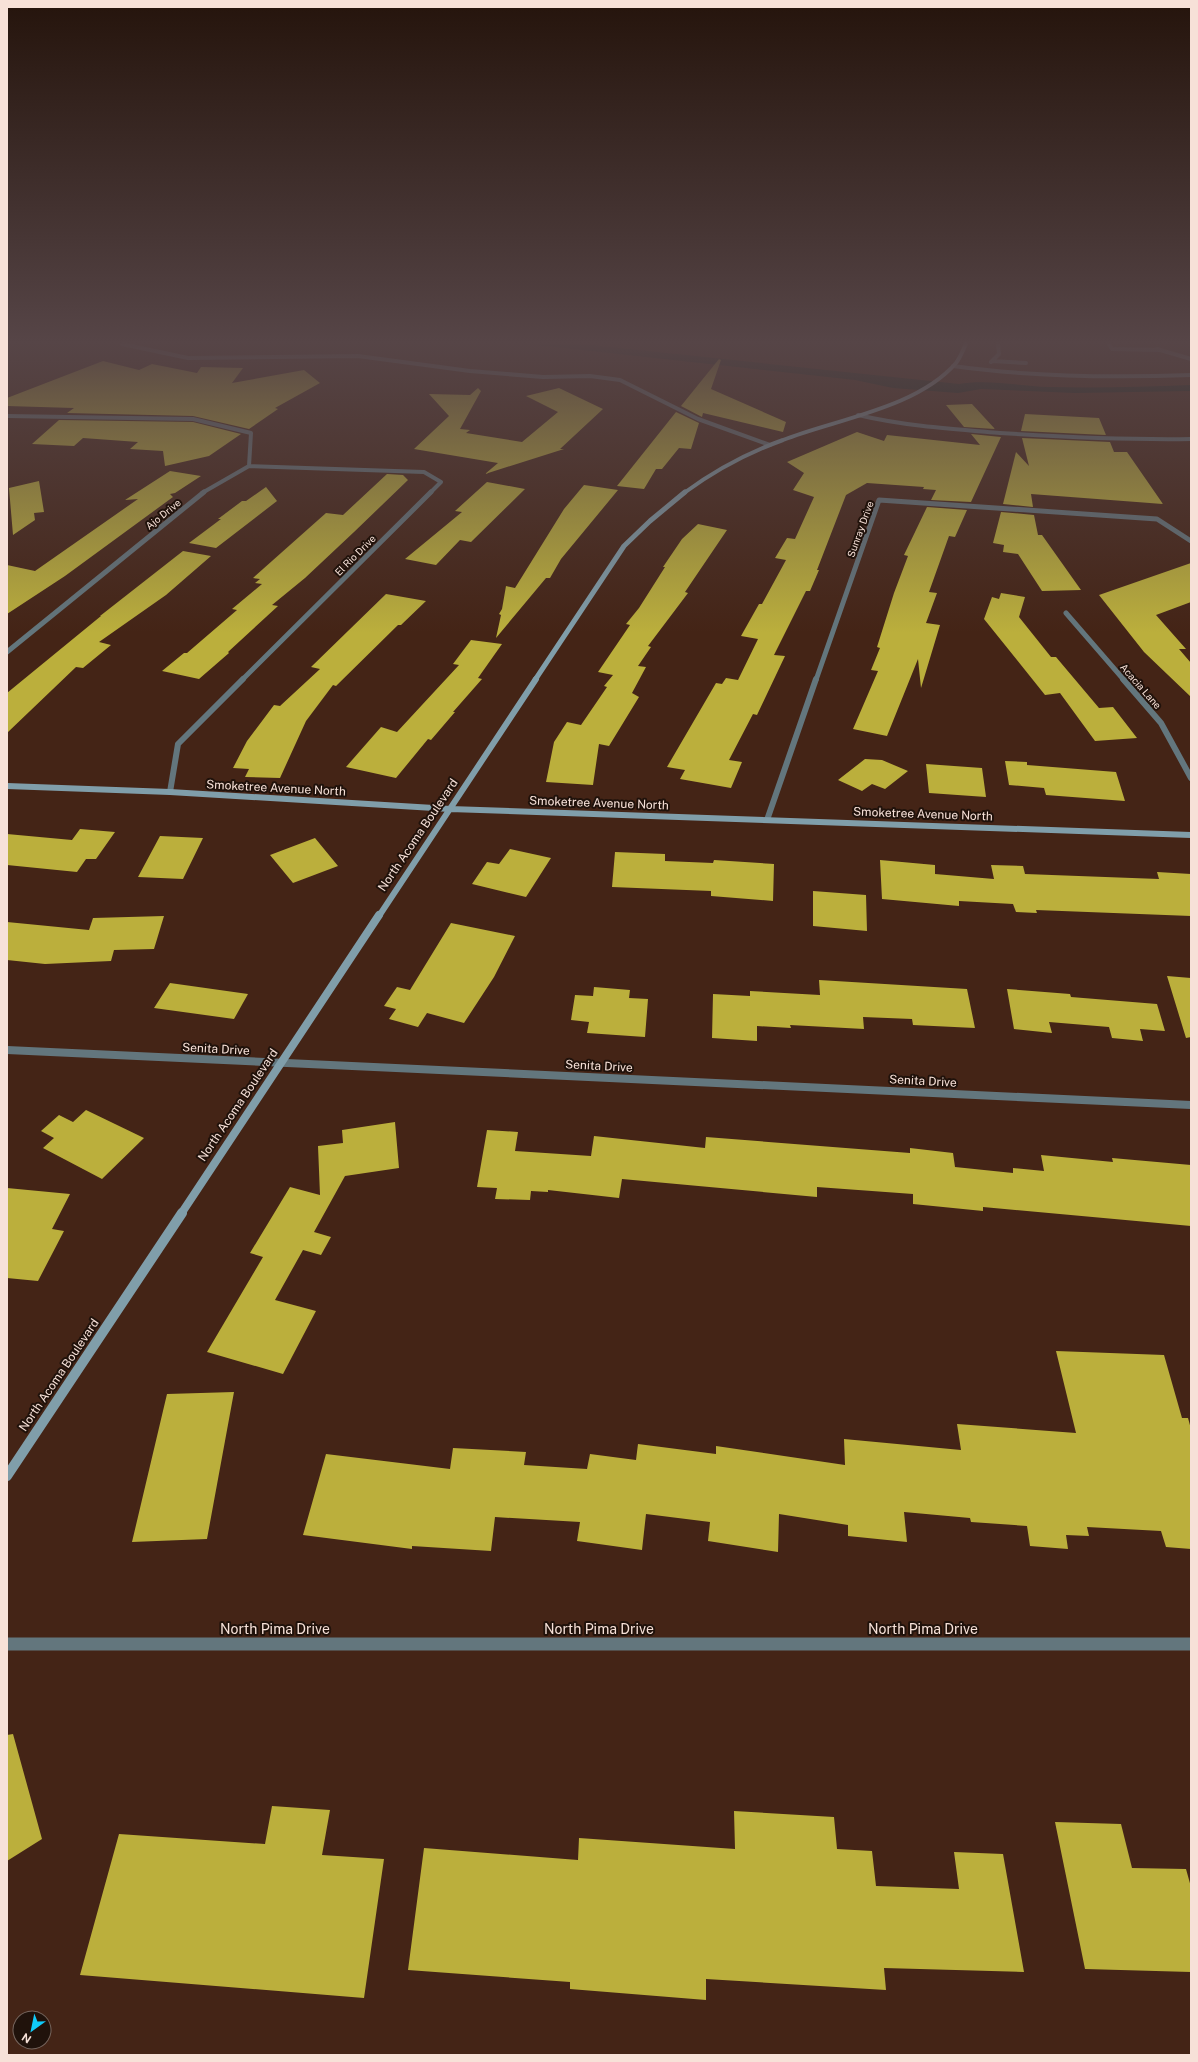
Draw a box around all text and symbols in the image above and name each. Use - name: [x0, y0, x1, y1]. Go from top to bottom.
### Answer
- street label: Ajo Drive: [143, 496, 183, 532]
- street label: Sunray Drive: [844, 499, 876, 559]
- street label: El Rio Drive: [332, 532, 378, 578]
- street label: Acacia Lane: [1118, 661, 1164, 711]
- street label: North Acoma Boulevard: [375, 776, 461, 894]
- street label: Smoketree Avenue North: [206, 777, 346, 799]
- street label: Smoketree Avenue North: [529, 794, 669, 812]
- street label: Smoketree Avenue North: [853, 805, 993, 823]
- street label: Senita Drive: [182, 1040, 250, 1058]
- street label: North Acoma Boulevard: [195, 1046, 281, 1164]
- street label: Senita Drive: [565, 1057, 633, 1075]
- street label: Senita Drive: [889, 1072, 957, 1090]
- street label: North Acoma Boulevard: [16, 1316, 102, 1434]
- street label: North Pima Drive: [220, 1621, 330, 1637]
- street label: North Pima Drive: [544, 1621, 654, 1637]
- street label: North Pima Drive: [868, 1621, 978, 1637]
- north arrow: [12, 2010, 52, 2050]
- text: N: [20, 2031, 33, 2046]

